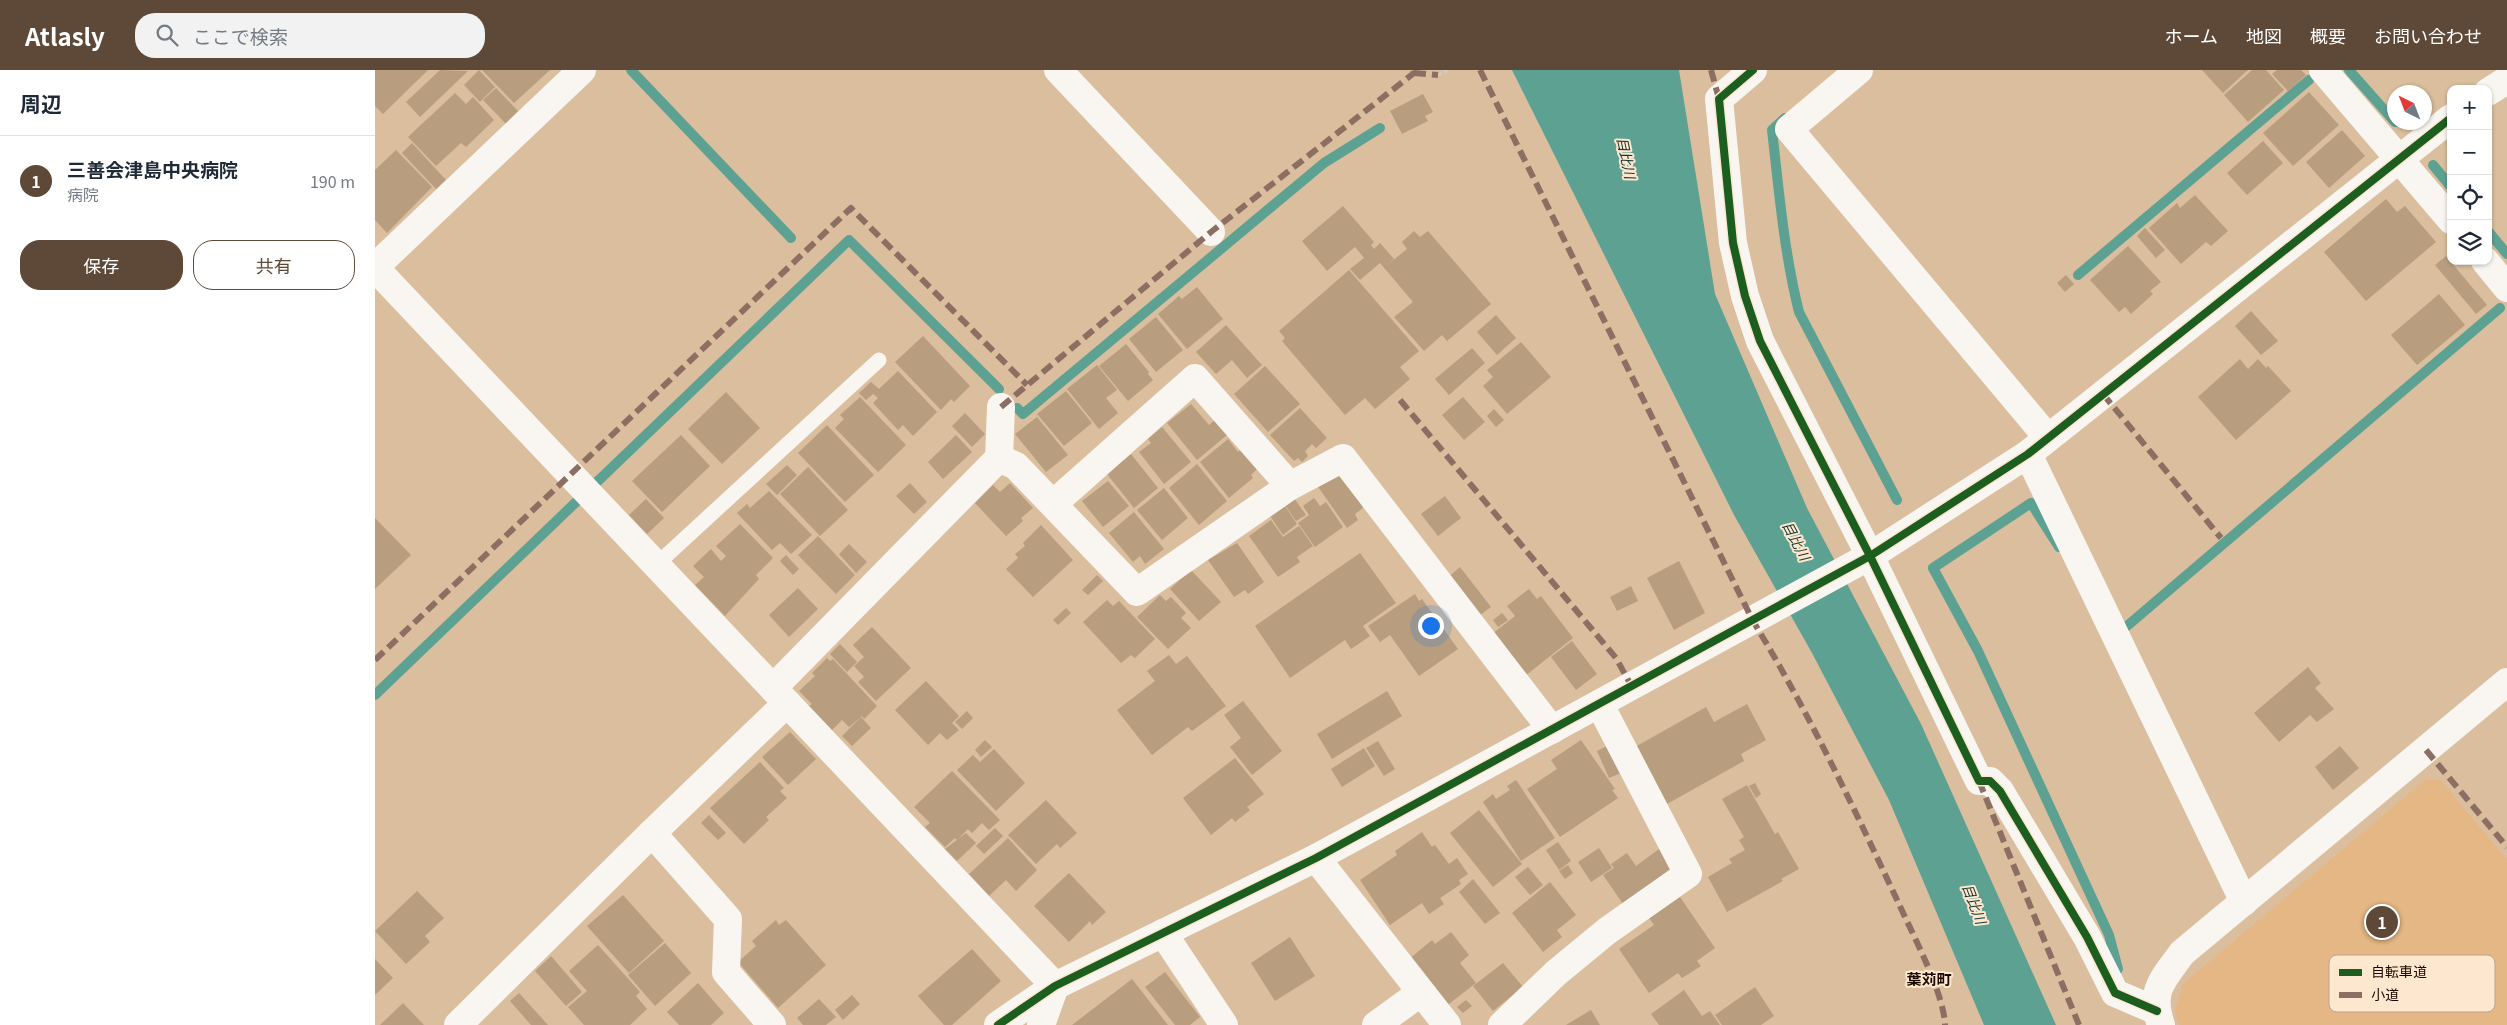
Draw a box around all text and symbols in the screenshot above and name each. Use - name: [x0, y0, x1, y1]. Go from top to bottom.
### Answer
- search box: [135, 13, 485, 58]
- text: Atlasly: [25, 18, 105, 53]
- icon: search: [153, 21, 181, 49]
- text: ここで検索: [193, 22, 288, 49]
- text: ホーム: [2165, 22, 2218, 48]
- text: 地図: [2246, 22, 2282, 48]
- text: 概要: [2310, 22, 2346, 48]
- text: お問い合わせ: [2374, 22, 2482, 48]
- north arrow: [2387, 85, 2432, 130]
- map controls: [2447, 85, 2492, 265]
- button: +: [2447, 85, 2492, 130]
- text: 周辺: [20, 88, 62, 118]
- button: −: [2447, 130, 2492, 175]
- water label: 目比川: [1613, 135, 1642, 182]
- text: 三善会津島中央病院: [67, 155, 238, 182]
- text: 1: [31, 169, 41, 193]
- text: 190 m: [310, 169, 355, 193]
- button: locate: [2447, 175, 2492, 220]
- text: 病院: [67, 182, 99, 206]
- button: layers: [2447, 220, 2492, 265]
- button: 保存: [20, 240, 183, 290]
- button: 共有: [193, 240, 355, 290]
- water label: 目比川: [1778, 517, 1817, 566]
- your location: [1418, 613, 1444, 639]
- water label: 目比川: [1958, 880, 1993, 929]
- pin: 1: [2366, 903, 2398, 941]
- legend: [2329, 955, 2495, 1012]
- text: 自転車道: [2371, 961, 2427, 981]
- district label: 葉苅町: [1906, 968, 1952, 989]
- text: 小道: [2371, 984, 2399, 1004]

